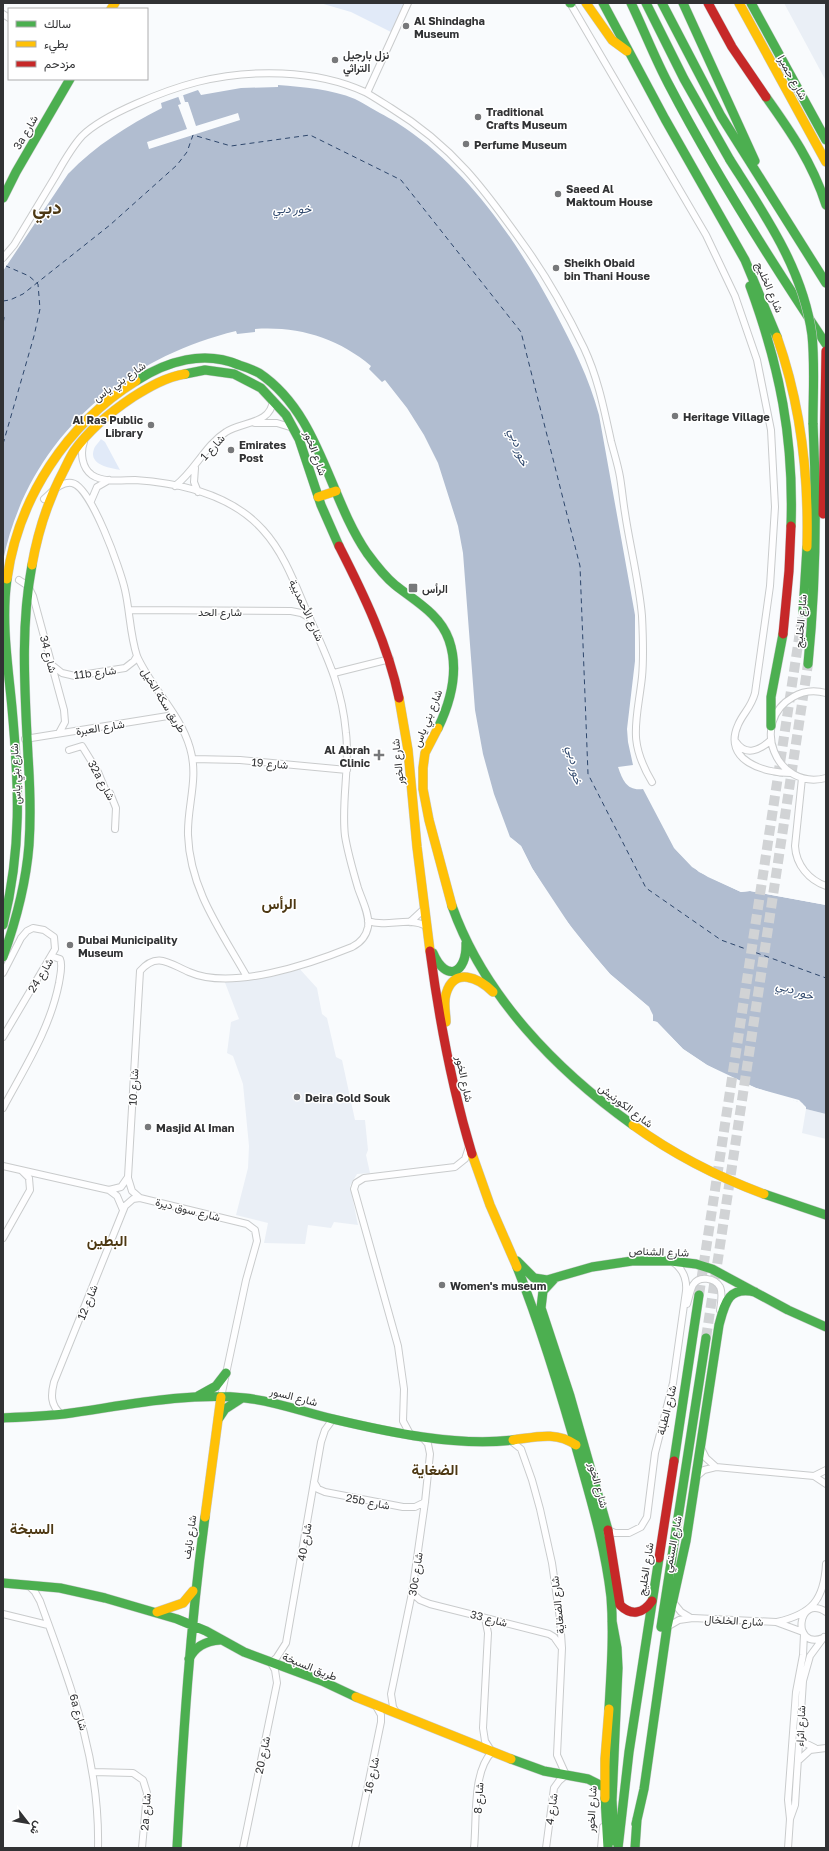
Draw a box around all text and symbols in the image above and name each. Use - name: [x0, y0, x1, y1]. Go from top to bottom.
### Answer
- legend: [8, 8, 148, 80]
- place label: Al Shindagha Museum: [414, 14, 485, 40]
- text: سالك: [44, 16, 71, 31]
- marker: Al Shindagha Museum: [401, 21, 411, 31]
- text: بطيء: [44, 36, 68, 54]
- place label: نزل بارجيل التراثي: [343, 48, 389, 77]
- street label: شارع جميرا: [774, 52, 811, 103]
- marker: نزل بارجيل التراثي: [330, 55, 340, 65]
- text: مزدحم: [44, 56, 75, 72]
- place label: Traditional Crafts Museum: [486, 105, 567, 131]
- street label: 3a شارع: [10, 112, 42, 153]
- marker: Traditional Crafts Museum: [473, 112, 483, 122]
- place label: Perfume Museum: [474, 138, 567, 151]
- marker: Perfume Museum: [461, 139, 471, 149]
- place label: Saeed Al Maktoum House: [566, 182, 653, 208]
- marker: Saeed Al Maktoum House: [553, 189, 563, 199]
- district label: دبي: [32, 195, 62, 224]
- water label: خور دبي: [273, 201, 312, 219]
- place label: Sheikh Obaid bin Thani House: [564, 256, 650, 282]
- street label: شارع الخليج: [752, 260, 787, 315]
- marker: Sheikh Obaid bin Thani House: [551, 263, 561, 273]
- street label: شارع بني ياس: [90, 358, 150, 407]
- place label: Heritage Village: [683, 410, 770, 423]
- marker: Heritage Village: [670, 411, 680, 421]
- place label: Al Ras Public Library: [72, 413, 144, 439]
- marker: Al Ras Public Library: [146, 420, 156, 430]
- water label: خور دبي: [503, 426, 533, 470]
- street label: شارع الخور: [300, 428, 330, 478]
- street label: شارع 1: [197, 431, 229, 464]
- place label: Emirates Post: [239, 438, 286, 464]
- marker: Emirates Post: [226, 445, 236, 455]
- street label: شارع الأحمديية: [285, 577, 327, 644]
- marker: الرأس: [407, 582, 419, 594]
- place label: الرأس: [422, 582, 448, 596]
- street label: شارع الخليج: [791, 593, 811, 649]
- street label: شارع الحد: [198, 605, 242, 620]
- street label: شارع 34: [36, 634, 60, 675]
- street label: 11b شارع: [73, 663, 117, 683]
- street label: طريق سكة الخيل: [138, 665, 189, 735]
- street label: شارع بني ياس: [410, 687, 448, 750]
- street label: شارع العبرة: [75, 717, 126, 739]
- street label: شارع الخور: [388, 738, 408, 787]
- street label: شارع بني ياس: [7, 743, 27, 805]
- place label: Al Abrah Clinic: [324, 743, 371, 769]
- water label: خور دبي: [561, 745, 586, 787]
- marker: Al Abrah Clinic: [373, 749, 385, 761]
- street label: شارع 19: [251, 755, 289, 773]
- street label: 32a شارع: [84, 758, 118, 804]
- district label: الرأس: [261, 894, 297, 913]
- place label: Dubai Municipality Museum: [78, 933, 178, 959]
- marker: Dubai Municipality Museum: [65, 940, 75, 950]
- street label: شارع 24: [25, 955, 57, 996]
- water label: خور دبي: [773, 977, 817, 1006]
- street label: شارع الخور: [452, 1054, 476, 1104]
- street label: شارع 10: [126, 1068, 142, 1106]
- street label: شارع الكورنيش: [595, 1080, 656, 1131]
- place label: Deira Gold Souk: [305, 1091, 391, 1104]
- marker: Deira Gold Souk: [292, 1092, 302, 1102]
- place label: Masjid Al Iman: [156, 1121, 235, 1134]
- marker: Masjid Al Iman: [143, 1122, 153, 1132]
- street label: شارع سوق ديرة: [154, 1195, 222, 1225]
- district label: البطين: [87, 1231, 127, 1250]
- street label: شارع الشناص: [629, 1243, 690, 1261]
- place label: Women's museum: [450, 1279, 547, 1292]
- marker: Women's museum: [437, 1280, 447, 1290]
- street label: شارع 12: [74, 1282, 102, 1322]
- street label: شارع الطبلة: [654, 1383, 680, 1437]
- street label: شارع السور: [267, 1384, 319, 1410]
- district label: الضغاية: [412, 1460, 458, 1479]
- street label: شارع الخور: [584, 1460, 611, 1510]
- street label: 25b شارع: [345, 1490, 391, 1514]
- street label: شارع نايف: [179, 1514, 201, 1560]
- street label: شارع الستمي: [660, 1514, 688, 1574]
- district label: السبخة: [10, 1519, 54, 1538]
- street label: شارع 40: [294, 1522, 316, 1562]
- street label: شارع الخليج: [634, 1541, 658, 1597]
- street label: 30c شارع: [405, 1551, 427, 1597]
- street label: شارع الضغاية: [547, 1575, 569, 1635]
- street label: شارع 33: [469, 1607, 509, 1631]
- street label: شارع الخلخال: [704, 1612, 764, 1630]
- street label: طريق السبخة: [280, 1649, 339, 1684]
- street label: 6a شارع: [65, 1692, 91, 1733]
- street label: شارع اثراء: [792, 1705, 810, 1747]
- street label: شارع 20: [252, 1735, 274, 1775]
- street label: شارع 16: [361, 1755, 383, 1795]
- street label: شارع 8: [470, 1781, 488, 1814]
- street label: شارع الخور: [583, 1785, 601, 1834]
- street label: شارع 4: [542, 1792, 562, 1826]
- street label: 2a شارع: [137, 1793, 155, 1831]
- north arrow: [8, 1803, 48, 1843]
- text: ش: [27, 1819, 46, 1837]

